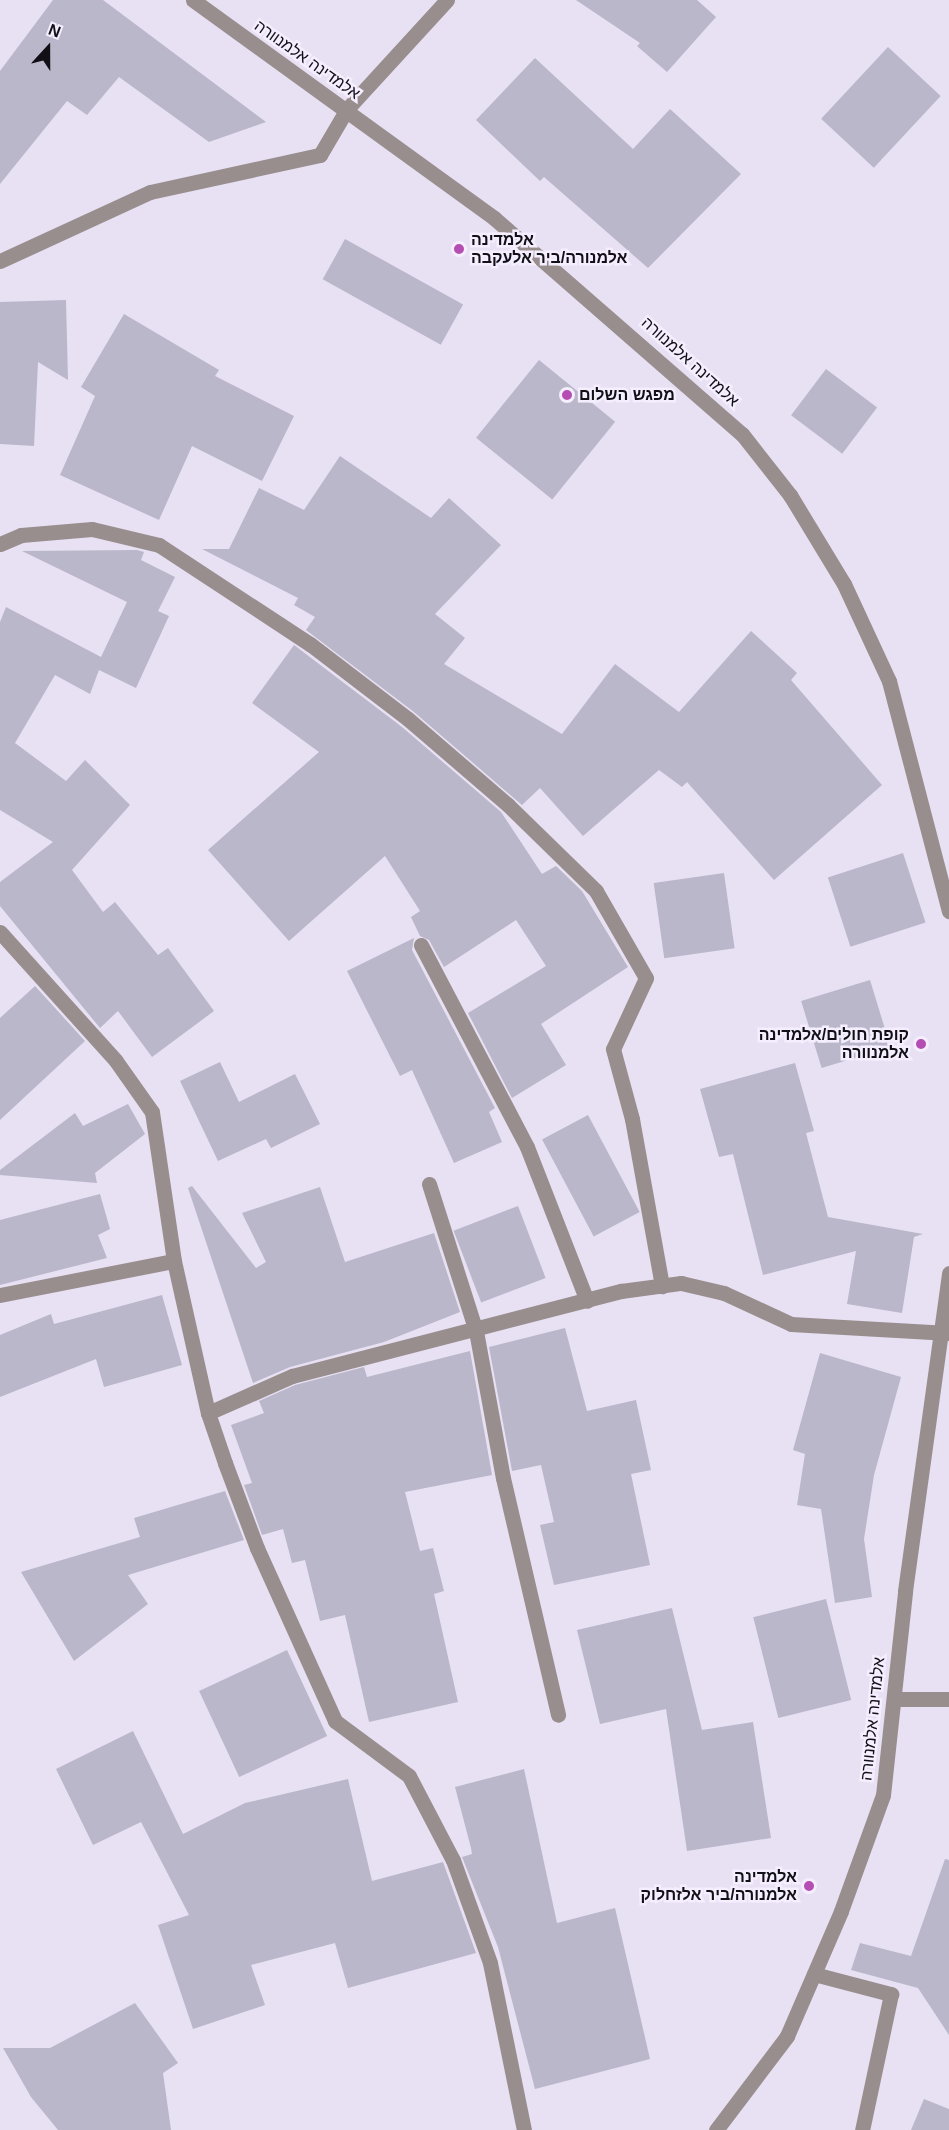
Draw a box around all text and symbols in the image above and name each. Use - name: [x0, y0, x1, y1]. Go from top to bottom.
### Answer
- street label: אלמדינה אלמנוורה: [251, 16, 363, 104]
- north arrow: [18, 18, 78, 78]
- text: N: [46, 21, 63, 41]
- place label: אלמדינה אלמנורה/ביר אלעקבה: [471, 230, 627, 268]
- marker: אלמדינה אלמנורה/ביר אלעקבה: [452, 242, 466, 256]
- street label: אלמדינה אלמנוורה: [637, 313, 743, 411]
- place label: מפגש השלום: [579, 385, 675, 405]
- marker: מפגש השלום: [560, 388, 574, 402]
- place label: קופת חולים/אלמדינה אלמנוורה: [759, 1025, 909, 1063]
- marker: קופת חולים/אלמדינה אלמנוורה: [914, 1037, 928, 1051]
- street label: אלמדינה אלמנוורה: [857, 1656, 889, 1782]
- place label: אלמדינה אלמנורה/ביר אלזחלוק: [641, 1867, 797, 1905]
- marker: אלמדינה אלמנורה/ביר אלזחלוק: [802, 1879, 816, 1893]

